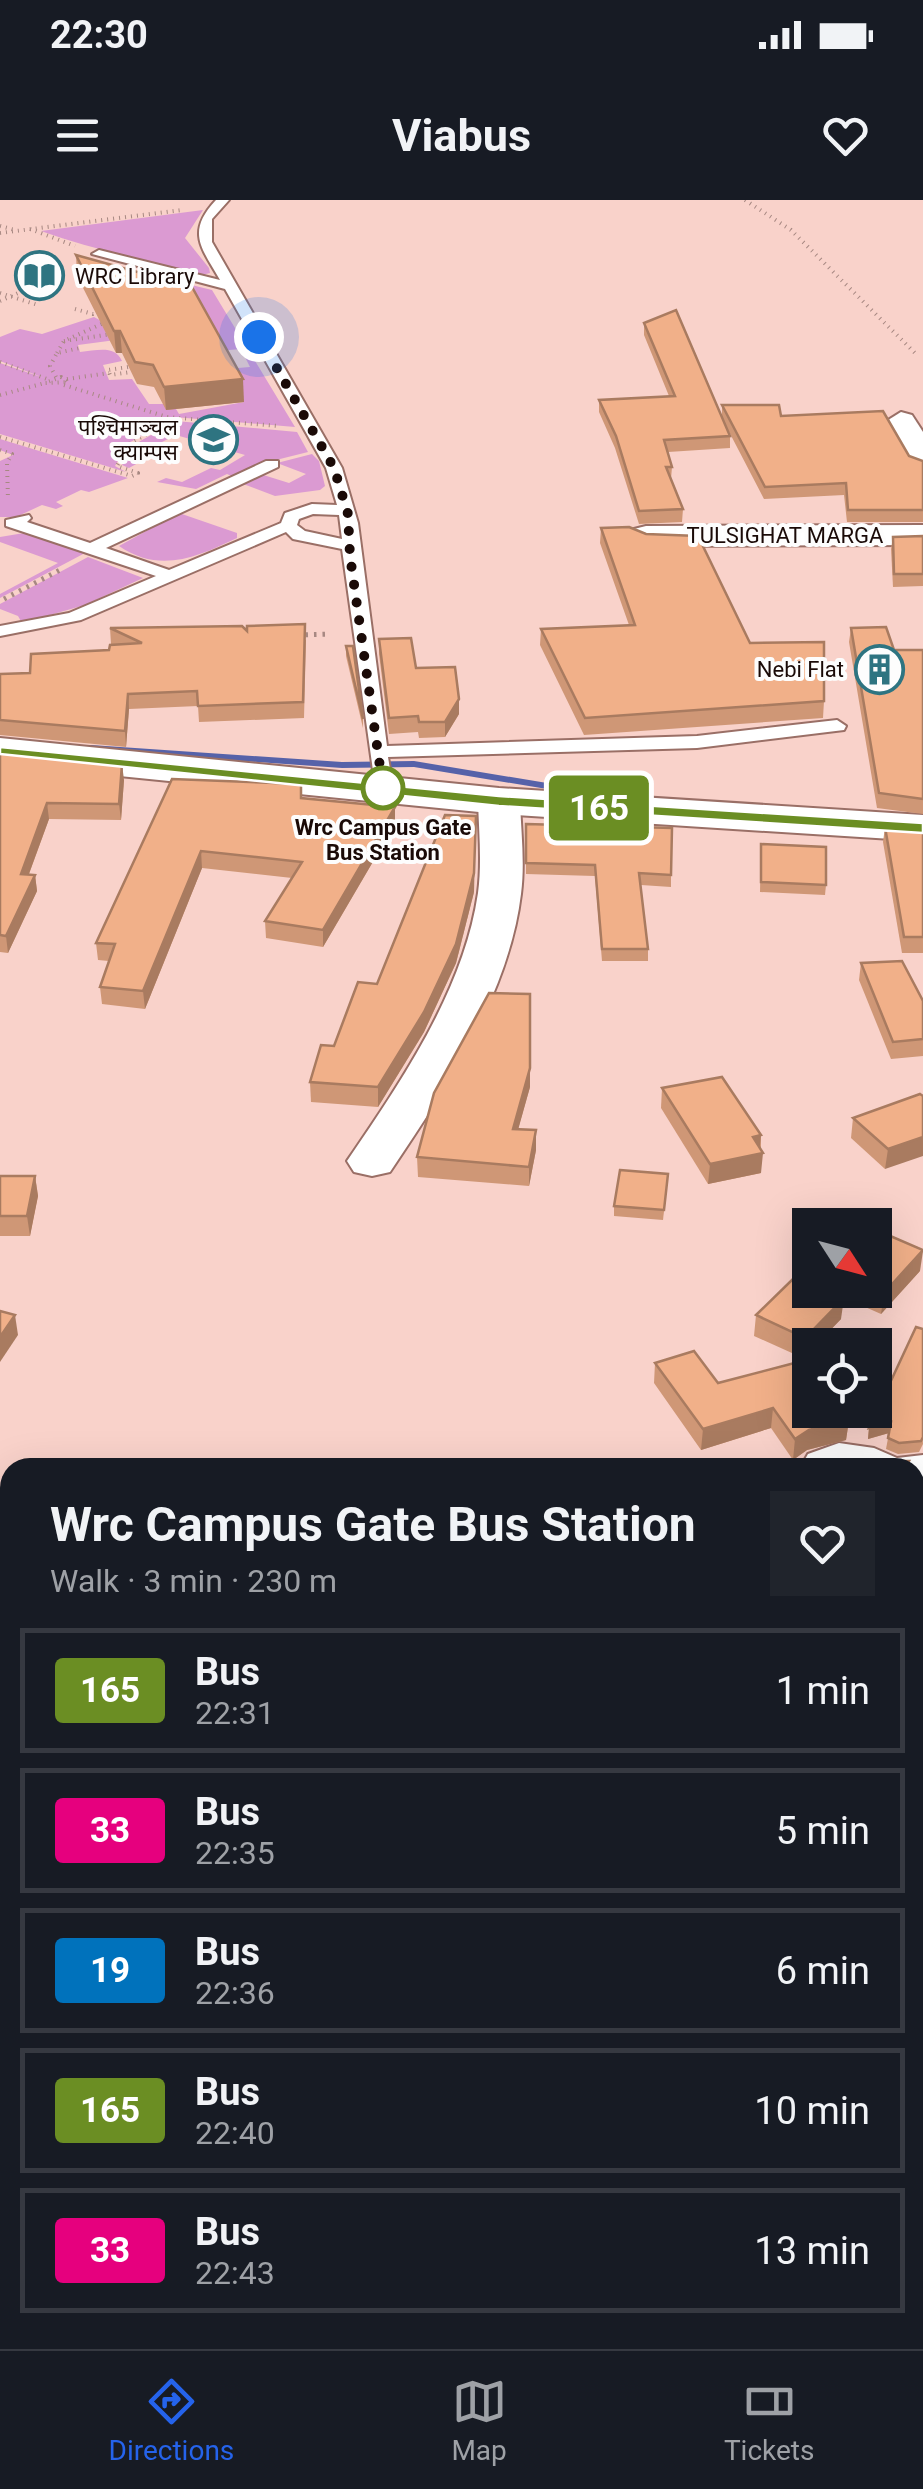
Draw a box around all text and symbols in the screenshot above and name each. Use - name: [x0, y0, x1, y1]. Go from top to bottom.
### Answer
- text: 22:30: [50, 13, 148, 57]
- icon: menu: [50, 108, 105, 163]
- icon: heart: [818, 108, 873, 163]
- text: Viabus: [392, 109, 531, 162]
- library icon: WRC Library: [14, 250, 66, 302]
- place label: WRC Library: [75, 264, 195, 289]
- your location: [234, 312, 284, 362]
- school or university icon: पश्‍चिमाञ्‍चल क्याम्पस: [187, 414, 239, 466]
- place label: पश्‍चिमाञ्‍चल क्याम्पस: [78, 415, 179, 465]
- street label: TULSIGHAT MARGA: [687, 523, 884, 548]
- building icon: Nebi Flat: [853, 643, 905, 695]
- place label: Nebi Flat: [757, 657, 844, 682]
- marker: Wrc Campus Gate Bus Station: [362, 767, 404, 809]
- line badge: 165: [542, 776, 656, 840]
- text: 165: [569, 788, 629, 829]
- place label: Wrc Campus Gate Bus Station: [295, 815, 471, 865]
- north arrow: [792, 1208, 892, 1308]
- map controls: [792, 1208, 892, 1428]
- button: locate: [792, 1328, 892, 1428]
- button: heart: [770, 1491, 875, 1596]
- text: Wrc Campus Gate Bus Station: [50, 1496, 696, 1553]
- text: Walk · 3 min · 230 m: [50, 1562, 337, 1600]
- text: Bus: [195, 1650, 260, 1694]
- text: 1 min: [776, 1669, 870, 1713]
- text: 165: [80, 1670, 140, 1711]
- text: 22:31: [195, 1694, 275, 1732]
- text: Bus: [195, 1790, 260, 1834]
- text: 5 min: [776, 1809, 870, 1853]
- text: 33: [90, 1810, 130, 1851]
- text: 22:35: [195, 1834, 275, 1872]
- text: Bus: [195, 1930, 260, 1974]
- text: 6 min: [776, 1949, 870, 1993]
- text: 19: [90, 1950, 130, 1991]
- text: 22:36: [195, 1974, 275, 2012]
- text: Bus: [195, 2070, 260, 2114]
- text: 10 min: [754, 2089, 870, 2133]
- text: 165: [80, 2090, 140, 2131]
- text: 22:40: [195, 2114, 275, 2152]
- text: Bus: [195, 2210, 260, 2254]
- text: 13 min: [754, 2229, 870, 2273]
- text: 33: [90, 2230, 130, 2271]
- text: 22:43: [195, 2254, 275, 2292]
- tab: Directions: [109, 2374, 234, 2467]
- tab: Map: [451, 2374, 507, 2467]
- tab: Tickets: [724, 2374, 814, 2467]

